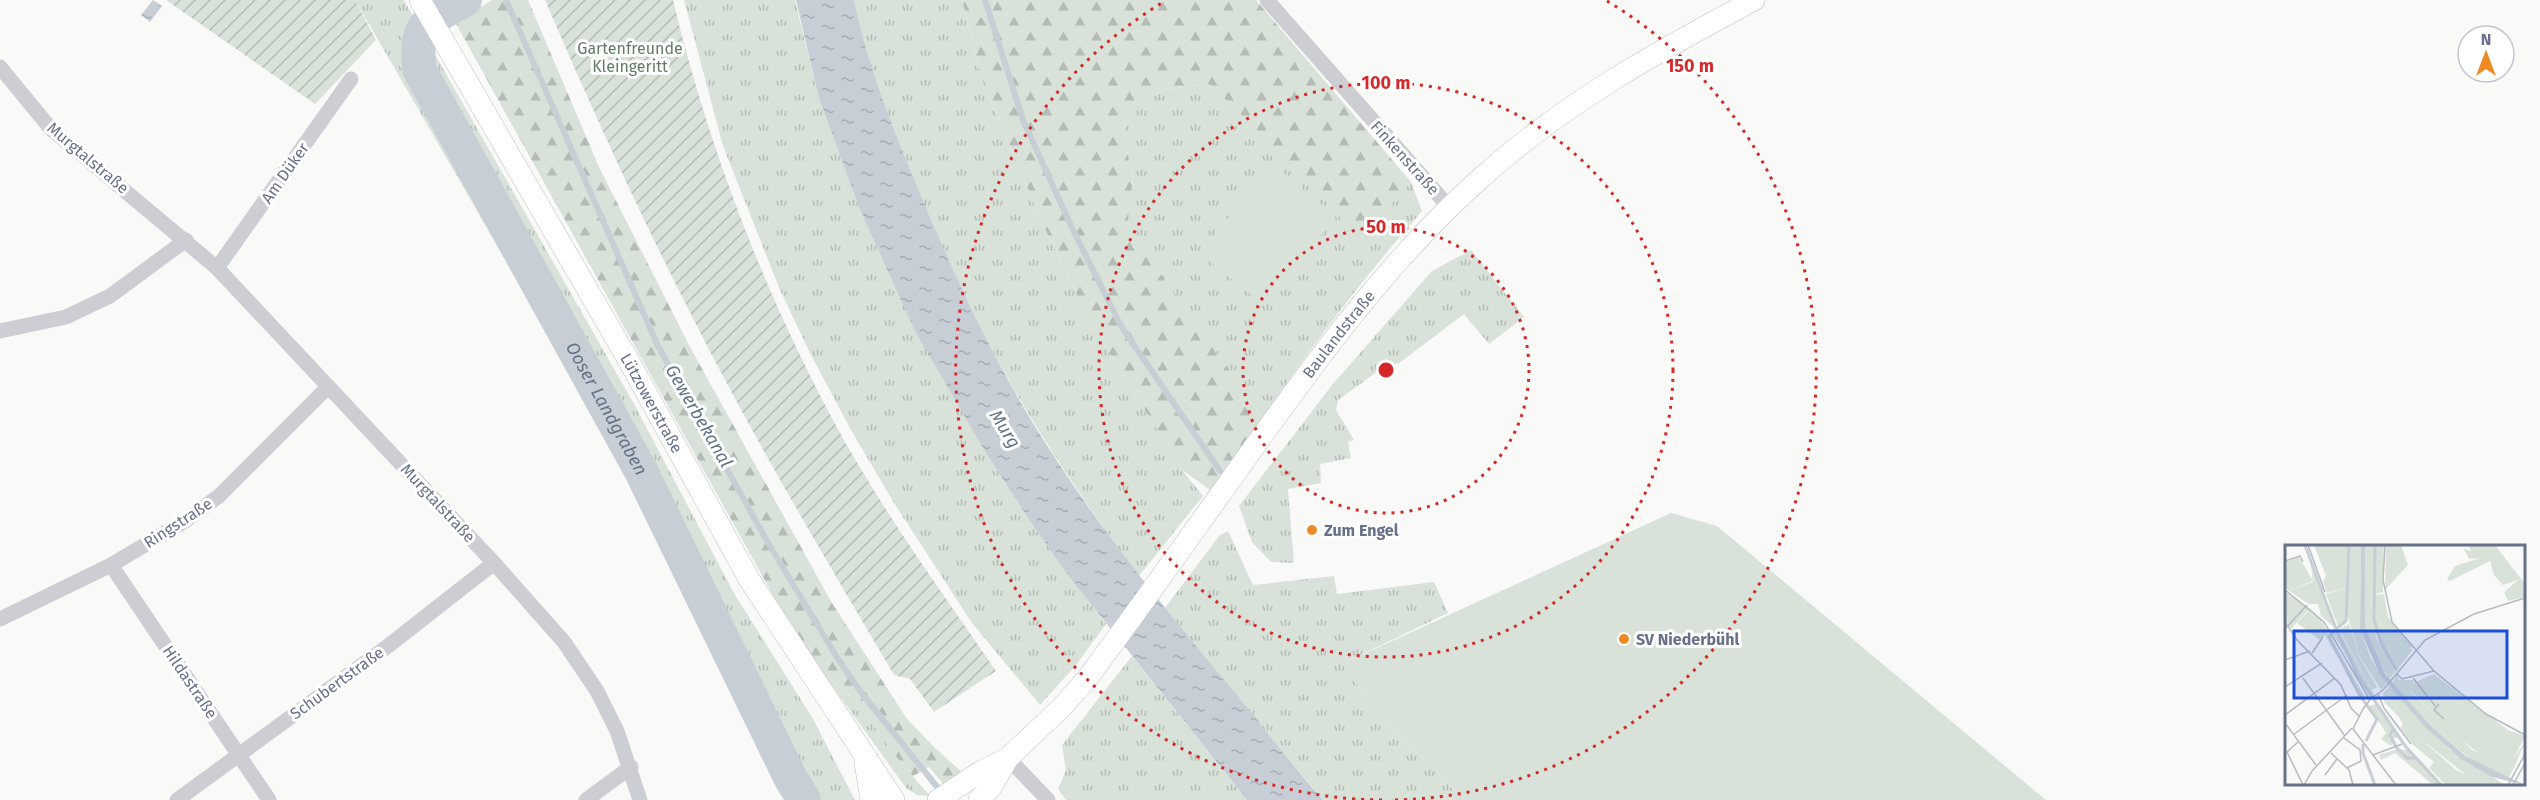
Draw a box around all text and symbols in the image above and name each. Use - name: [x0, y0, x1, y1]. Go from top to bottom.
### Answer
- north arrow: [2456, 24, 2516, 84]
- text: N: [2481, 30, 2491, 49]
- park label: Gartenfreunde Kleingeritt: [577, 39, 683, 76]
- text: 150 m: [1666, 55, 1714, 77]
- text: 100 m: [1362, 72, 1410, 94]
- street label: Finkenstraße: [1367, 117, 1443, 199]
- street label: Murgtalstraße: [43, 118, 133, 198]
- street label: Am Düker: [257, 138, 313, 207]
- text: 50 m: [1366, 216, 1406, 238]
- street label: Baulandstraße: [1298, 286, 1379, 382]
- water label: Ooser Landgraben: [561, 338, 652, 479]
- street label: Lützowerstraße: [617, 350, 687, 456]
- centre of rings: [1376, 360, 1396, 380]
- water label: Gewerbekanal: [661, 361, 737, 471]
- water label: Murg: [985, 406, 1025, 452]
- street label: Murgtalstraße: [397, 460, 479, 546]
- street label: Ringstraße: [140, 494, 216, 552]
- place label: Zum Engel: [1324, 521, 1399, 540]
- marker: Zum Engel: [1305, 523, 1319, 537]
- inset map: [2285, 545, 2525, 785]
- place label: SV Niederbühl: [1636, 630, 1739, 649]
- marker: SV Niederbühl: [1617, 632, 1631, 646]
- street label: Hildastraße: [159, 642, 221, 722]
- street label: Schubertstraße: [287, 643, 387, 723]

